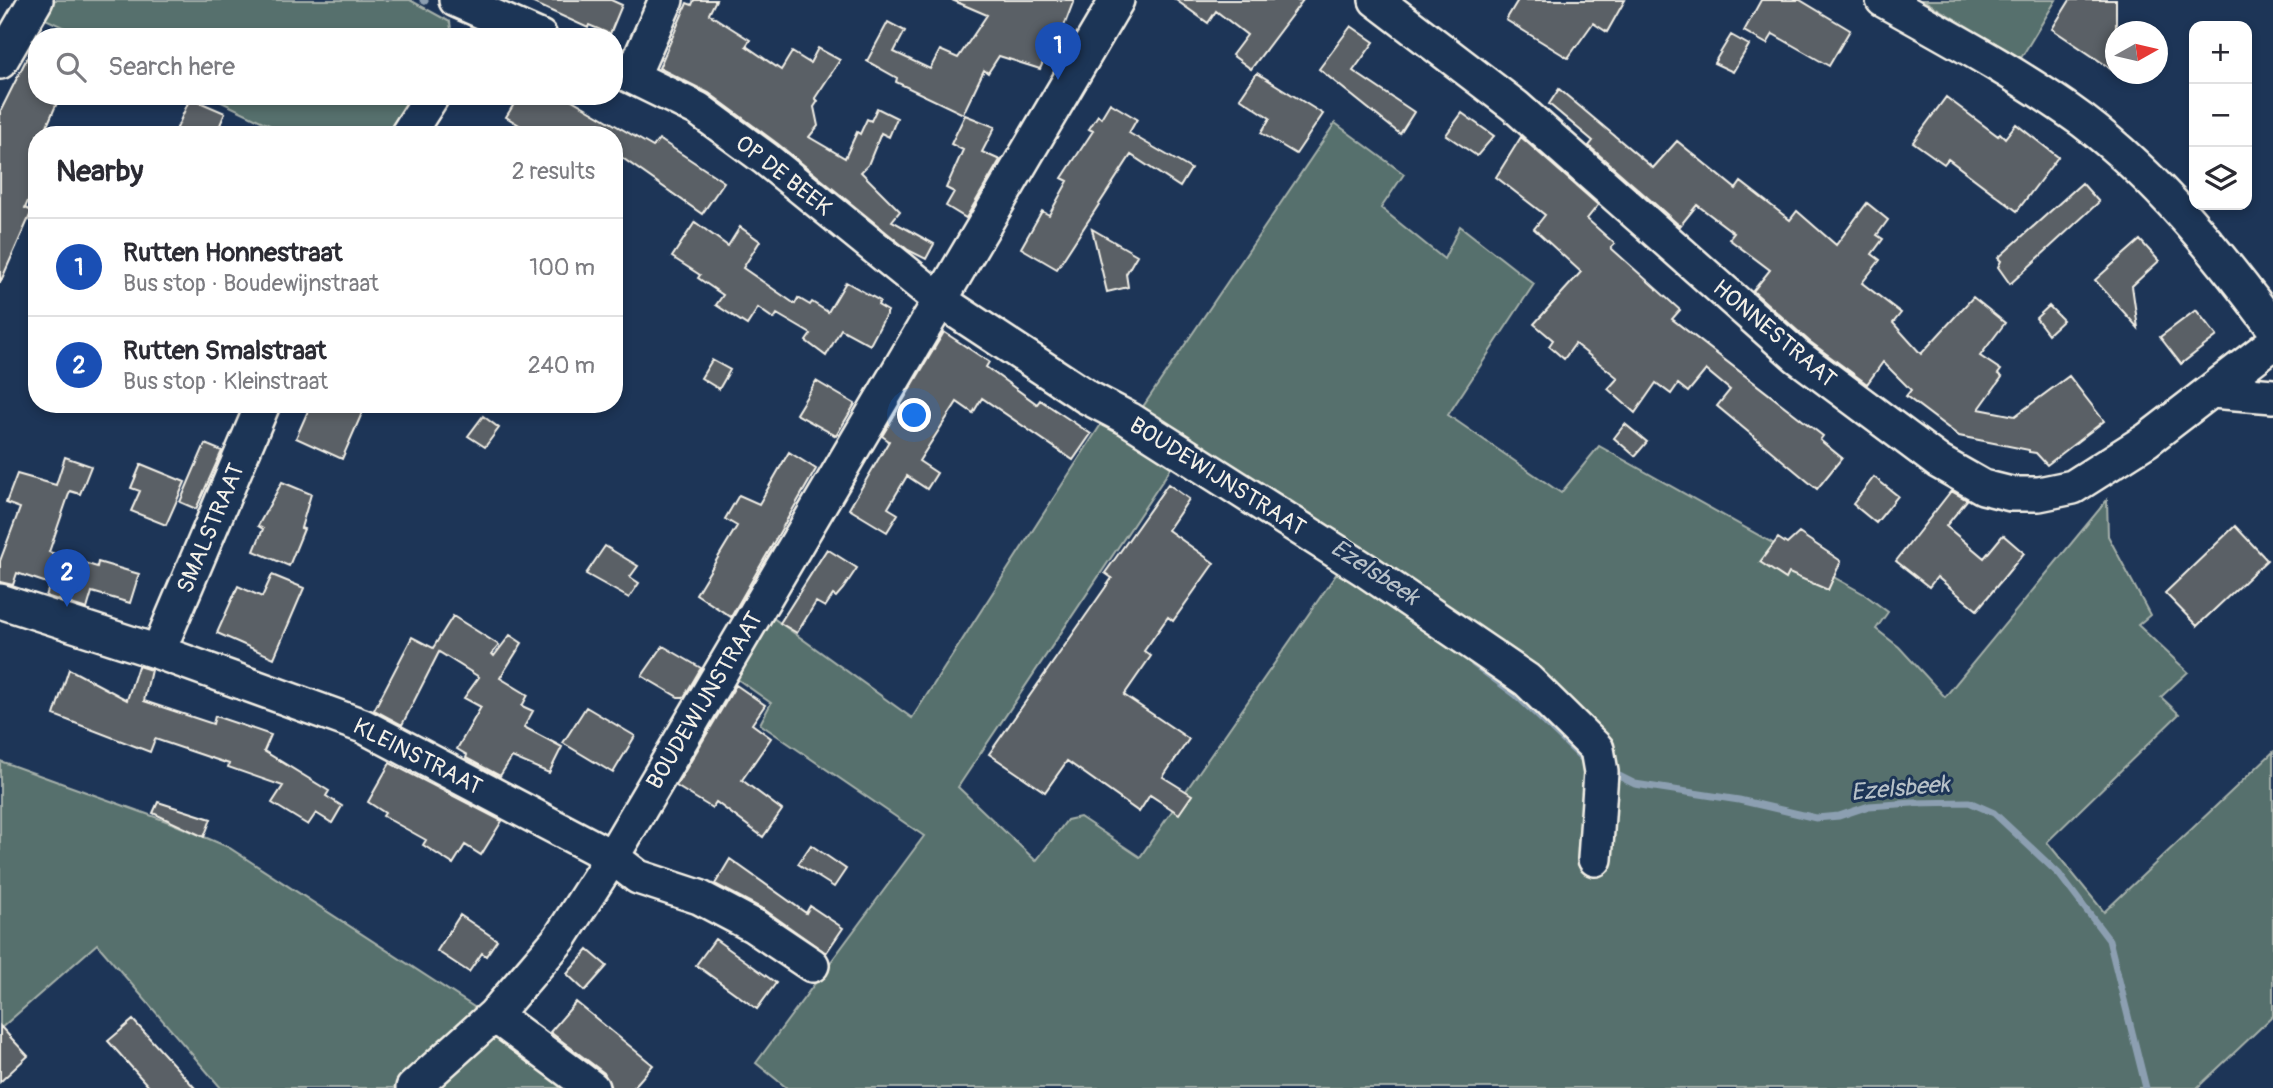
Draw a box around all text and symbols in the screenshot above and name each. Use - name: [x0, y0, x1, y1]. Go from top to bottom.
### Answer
- north arrow: [2105, 21, 2168, 84]
- map controls: [2189, 21, 2252, 210]
- button: +: [2189, 21, 2252, 84]
- pin: 1: [1035, 22, 1081, 80]
- search box: [28, 28, 623, 105]
- icon: search: [52, 48, 90, 86]
- text: Search here: [108, 51, 235, 83]
- button: −: [2189, 84, 2252, 147]
- street label: OP DE BEEK: [730, 129, 838, 222]
- button: layers: [2189, 147, 2252, 210]
- text: Nearby: [56, 153, 143, 190]
- text: 2 results: [512, 157, 595, 186]
- text: Rutten Honnestraat: [123, 237, 342, 269]
- text: 1: [75, 253, 84, 282]
- text: 100 m: [529, 253, 595, 282]
- text: Bus stop · Boudewijnstraat: [123, 269, 379, 298]
- street label: HONNESTRAAT: [1707, 273, 1843, 394]
- text: Rutten Smalstraat: [123, 335, 327, 367]
- text: 2: [73, 351, 85, 380]
- text: 240 m: [528, 351, 595, 380]
- text: Bus stop · Kleinstraat: [123, 367, 328, 396]
- your location: [897, 398, 931, 432]
- street label: BOUDEWIJNSTRAAT: [1124, 411, 1311, 542]
- street label: SMALSTRAAT: [170, 459, 251, 597]
- water label: Ezelsbeek: [1325, 533, 1426, 613]
- pin: 2: [44, 549, 90, 607]
- street label: BOUDEWIJNSTRAAT: [640, 606, 769, 794]
- street label: KLEINSTRAAT: [348, 711, 487, 802]
- water label: Ezelsbeek: [1850, 770, 1952, 807]

